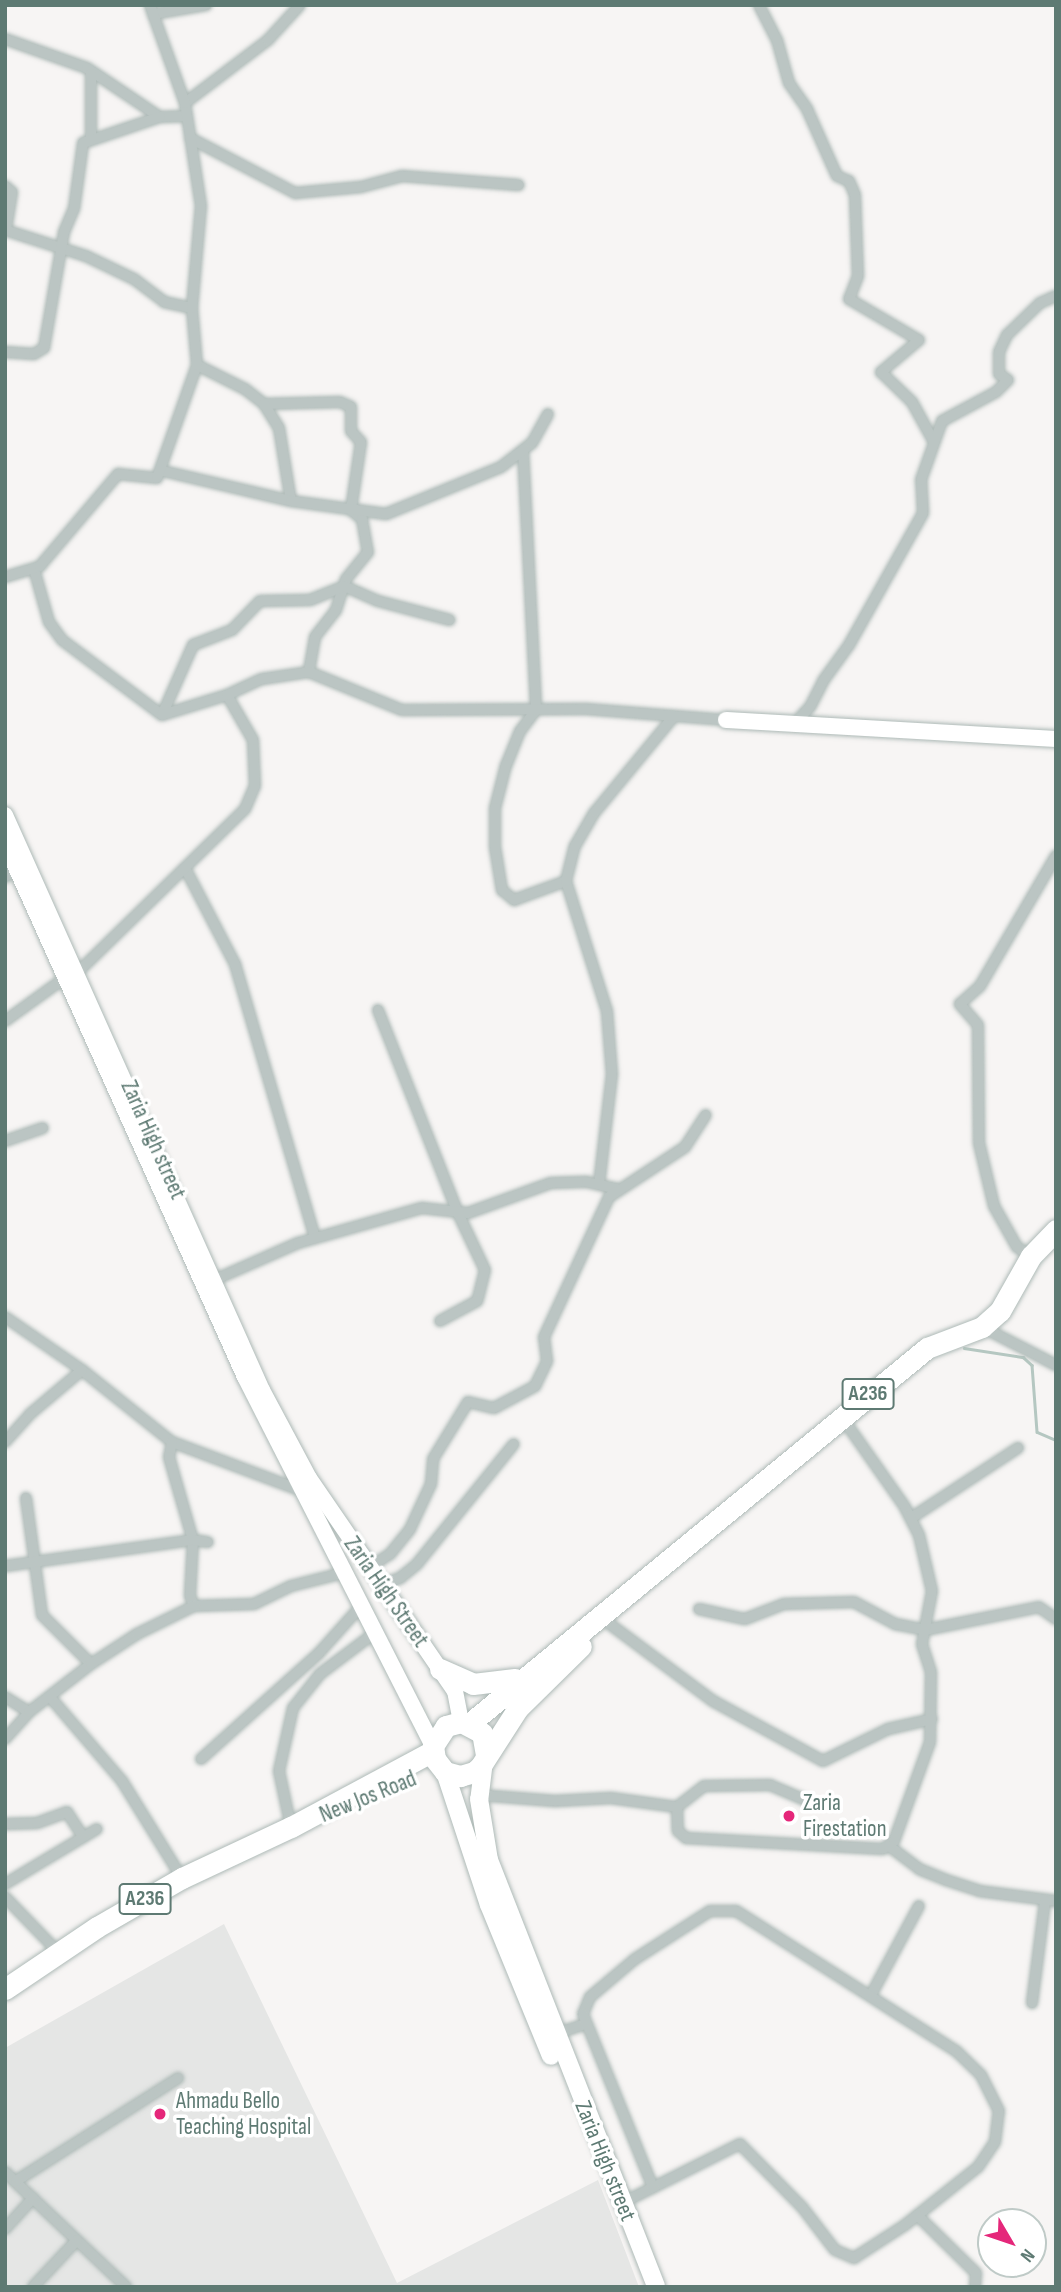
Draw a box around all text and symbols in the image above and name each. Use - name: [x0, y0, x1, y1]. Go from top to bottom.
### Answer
- street label: Zaria High street: [115, 1076, 191, 1204]
- road number: A236: [840, 1376, 896, 1412]
- street label: Zaria High Street: [338, 1531, 434, 1653]
- street label: New Jos Road: [316, 1765, 420, 1829]
- place label: Zaria Firestation: [803, 1789, 887, 1843]
- marker: Zaria Firestation: [781, 1808, 797, 1824]
- road number: A236: [117, 1882, 173, 1916]
- place label: Ahmadu Bello Teaching Hospital: [176, 2087, 311, 2141]
- street label: Zaria High street: [568, 2097, 642, 2225]
- marker: Ahmadu Bello Teaching Hospital: [150, 2104, 170, 2124]
- north arrow: [977, 2208, 1047, 2278]
- text: N: [1015, 2244, 1039, 2266]

